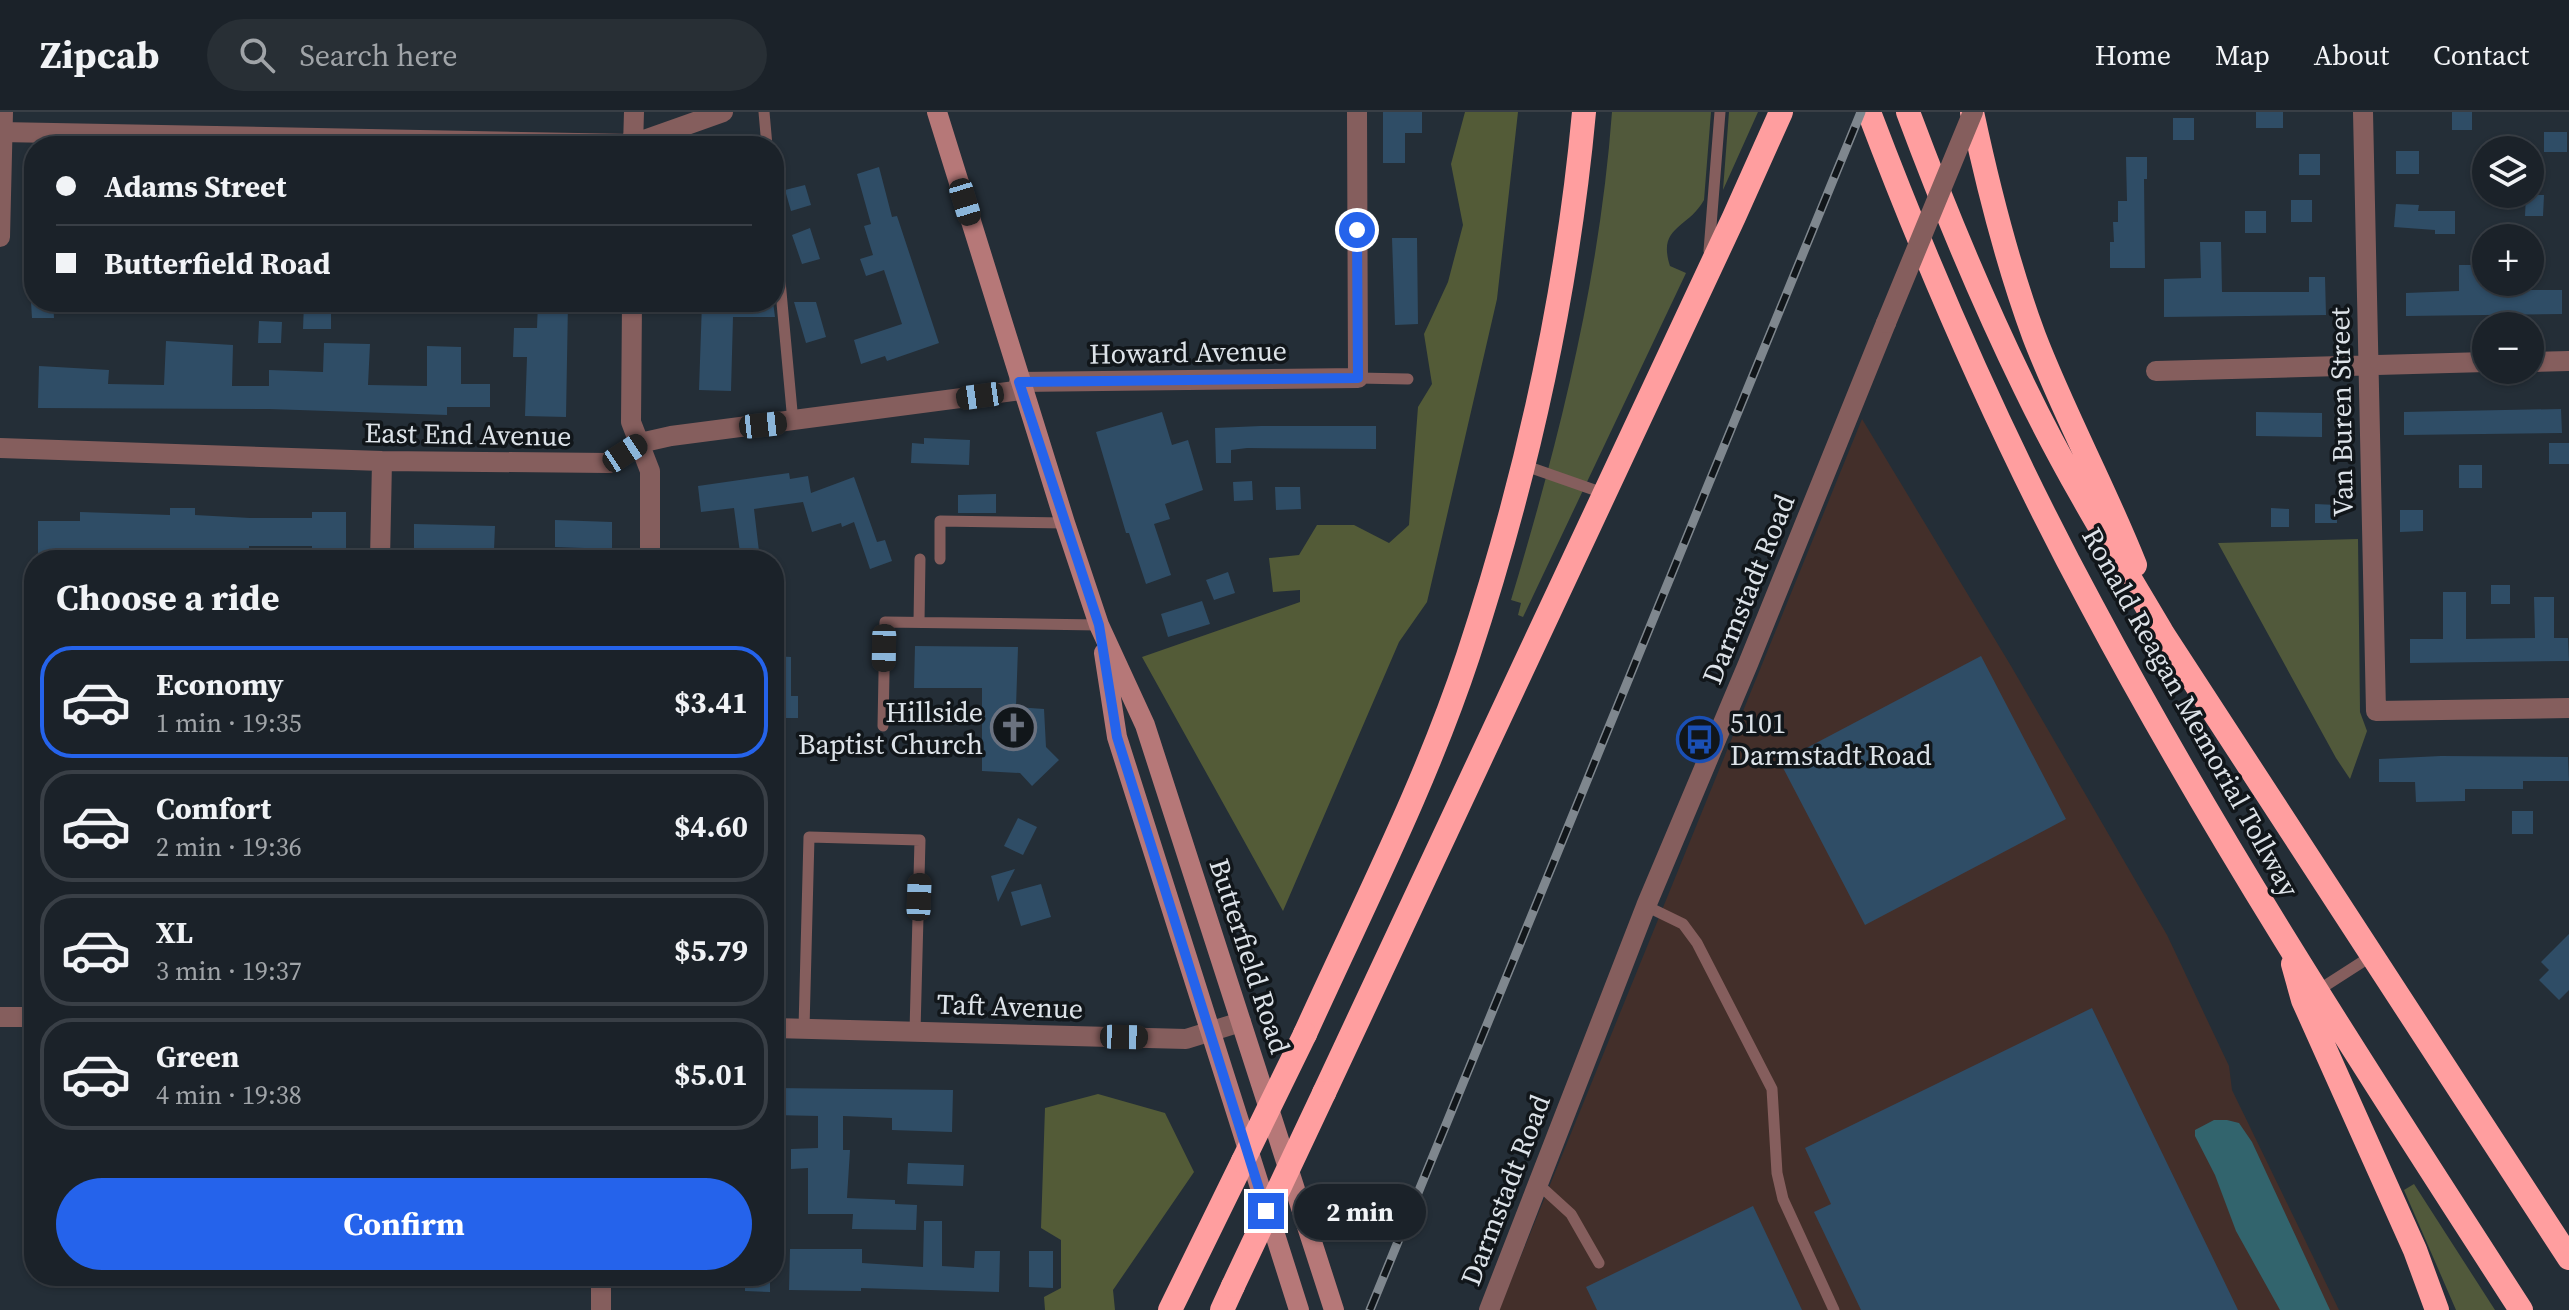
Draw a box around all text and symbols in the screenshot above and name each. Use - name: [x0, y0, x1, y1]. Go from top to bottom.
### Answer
- search box: [207, 19, 767, 91]
- text: Zipcab: [40, 29, 159, 81]
- icon: search: [235, 33, 279, 77]
- text: Search here: [299, 35, 458, 76]
- text: Home: [2095, 36, 2171, 74]
- text: Map: [2215, 36, 2270, 74]
- text: About: [2314, 36, 2389, 74]
- text: Contact: [2433, 36, 2529, 74]
- map controls: [2472, 136, 2544, 384]
- button: layers: [2472, 136, 2544, 208]
- text: Adams Street: [104, 166, 286, 207]
- car: [947, 176, 983, 228]
- route start: [1339, 212, 1375, 248]
- button: +: [2472, 224, 2544, 296]
- text: Butterfield Road: [104, 243, 330, 284]
- street label: Van Buren Street: [2320, 306, 2362, 517]
- button: −: [2472, 312, 2544, 384]
- street label: Howard Avenue: [1089, 331, 1287, 373]
- car: [955, 381, 1005, 411]
- car: [738, 411, 788, 439]
- street label: East End Avenue: [364, 413, 572, 455]
- car: [598, 430, 652, 476]
- street label: Darmstadt Road: [1693, 488, 1803, 690]
- street label: Ronald Reagan Memorial Tollway: [2073, 521, 2309, 904]
- text: Choose a ride: [56, 573, 279, 622]
- car: [872, 624, 896, 672]
- text: Economy: [156, 664, 284, 705]
- icon: car: [60, 666, 132, 738]
- text: $3.41: [674, 682, 748, 723]
- place label: Hillside Baptist Church: [798, 693, 983, 763]
- church icon: Hillside Baptist Church: [990, 704, 1038, 752]
- place label: 5101 Darmstadt Road: [1730, 704, 1932, 774]
- text: 1 min · 19:35: [156, 705, 302, 741]
- bus stop icon: 5101 Darmstadt Road: [1675, 715, 1723, 763]
- text: Comfort: [156, 788, 271, 829]
- icon: car: [60, 790, 132, 862]
- text: $4.60: [674, 806, 748, 847]
- text: 2 min · 19:36: [156, 829, 302, 865]
- street label: Butterfield Road: [1201, 854, 1299, 1059]
- car: [906, 873, 932, 921]
- text: XL: [156, 912, 193, 953]
- icon: car: [60, 914, 132, 986]
- text: $5.79: [674, 930, 748, 971]
- text: 3 min · 19:37: [156, 953, 302, 989]
- street label: Taft Avenue: [936, 984, 1084, 1028]
- car: [1100, 1025, 1148, 1049]
- text: Green: [156, 1036, 239, 1077]
- icon: car: [60, 1038, 132, 1110]
- text: $5.01: [674, 1054, 748, 1095]
- text: 4 min · 19:38: [156, 1077, 302, 1113]
- street label: Darmstadt Road: [1451, 1089, 1559, 1291]
- button: Confirm: [56, 1178, 752, 1270]
- callout: 2 min: [1294, 1183, 1426, 1239]
- route end: [1248, 1193, 1284, 1229]
- text: 2 min: [1326, 1194, 1394, 1230]

